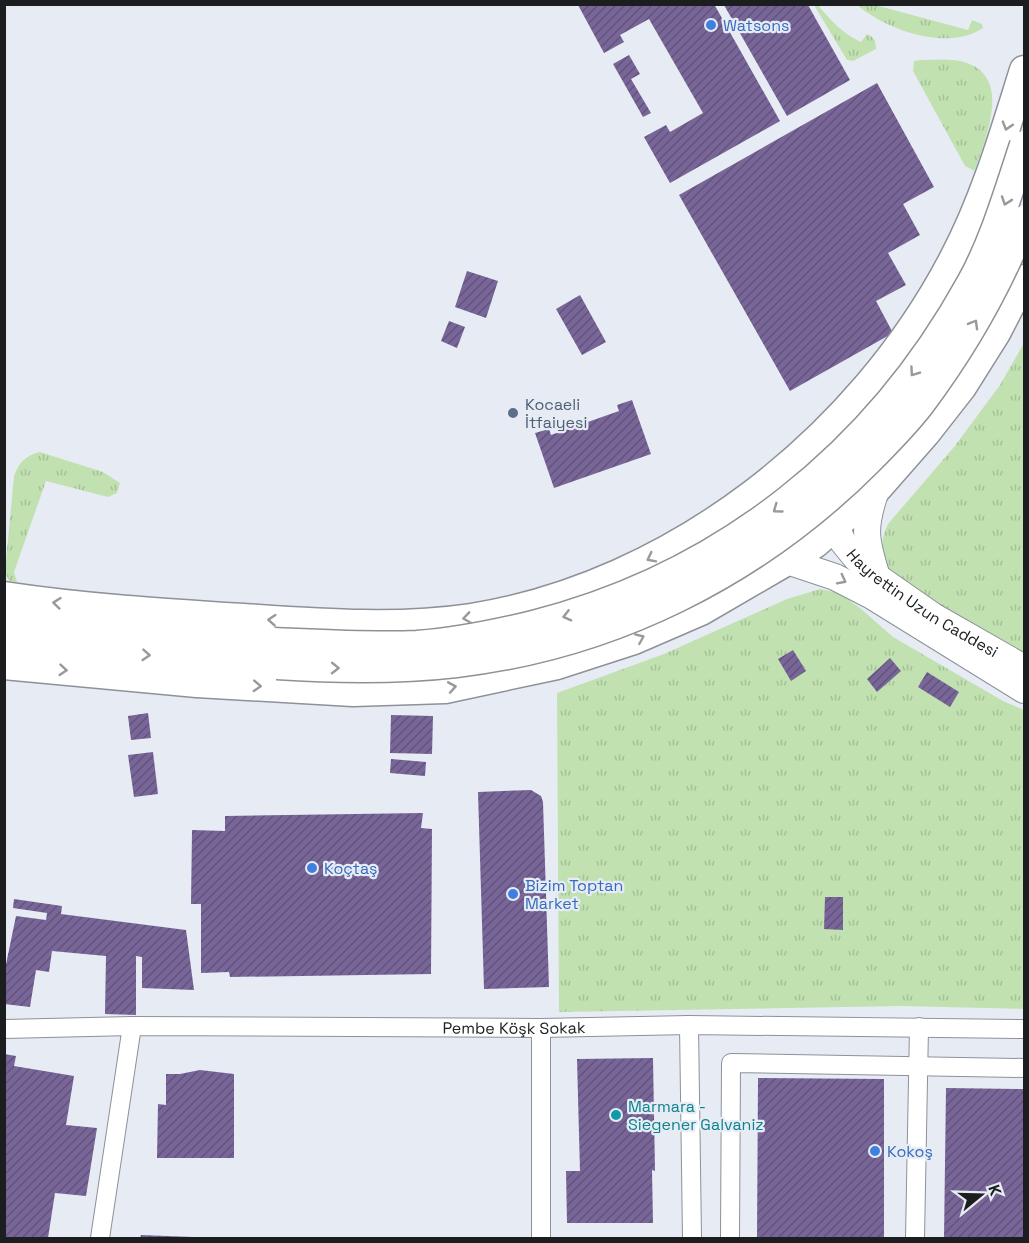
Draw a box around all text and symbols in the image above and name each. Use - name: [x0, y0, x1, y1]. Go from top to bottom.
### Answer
- place label: Watsons: [723, 15, 789, 36]
- marker: Watsons: [704, 18, 718, 32]
- one-way arrow: [1002, 120, 1014, 131]
- one-way arrow: [1000, 195, 1013, 206]
- one-way arrow: [966, 320, 978, 330]
- one-way arrow: [910, 365, 921, 376]
- place label: Kocaeli İtfaiyesi: [525, 394, 587, 433]
- marker: Kocaeli İtfaiyesi: [506, 406, 520, 420]
- one-way arrow: [772, 502, 783, 513]
- street label: Hayrettin Uzun Caddesi: [842, 545, 1002, 662]
- one-way arrow: [647, 550, 658, 562]
- one-way arrow: [835, 573, 846, 585]
- one-way arrow: [52, 597, 62, 609]
- one-way arrow: [562, 609, 572, 622]
- one-way arrow: [462, 611, 471, 623]
- one-way arrow: [268, 614, 277, 627]
- one-way arrow: [634, 633, 645, 645]
- one-way arrow: [142, 648, 151, 661]
- one-way arrow: [331, 662, 340, 674]
- one-way arrow: [58, 663, 67, 676]
- one-way arrow: [253, 679, 262, 692]
- one-way arrow: [446, 681, 456, 694]
- place label: Koçtaş: [324, 858, 377, 879]
- marker: Koçtaş: [305, 861, 319, 875]
- place label: Bizim Toptan Market: [525, 875, 623, 914]
- marker: Bizim Toptan Market: [506, 887, 520, 901]
- street label: Pembe Köşk Sokak: [442, 1017, 586, 1039]
- place label: Marmara - Siegener Galvaniz: [628, 1096, 764, 1135]
- marker: Marmara - Siegener Galvaniz: [609, 1108, 623, 1122]
- place label: Kokoş: [887, 1141, 933, 1162]
- marker: Kokoş: [868, 1144, 882, 1158]
- north arrow: [951, 1165, 1011, 1225]
- text: K: [983, 1182, 1006, 1198]

